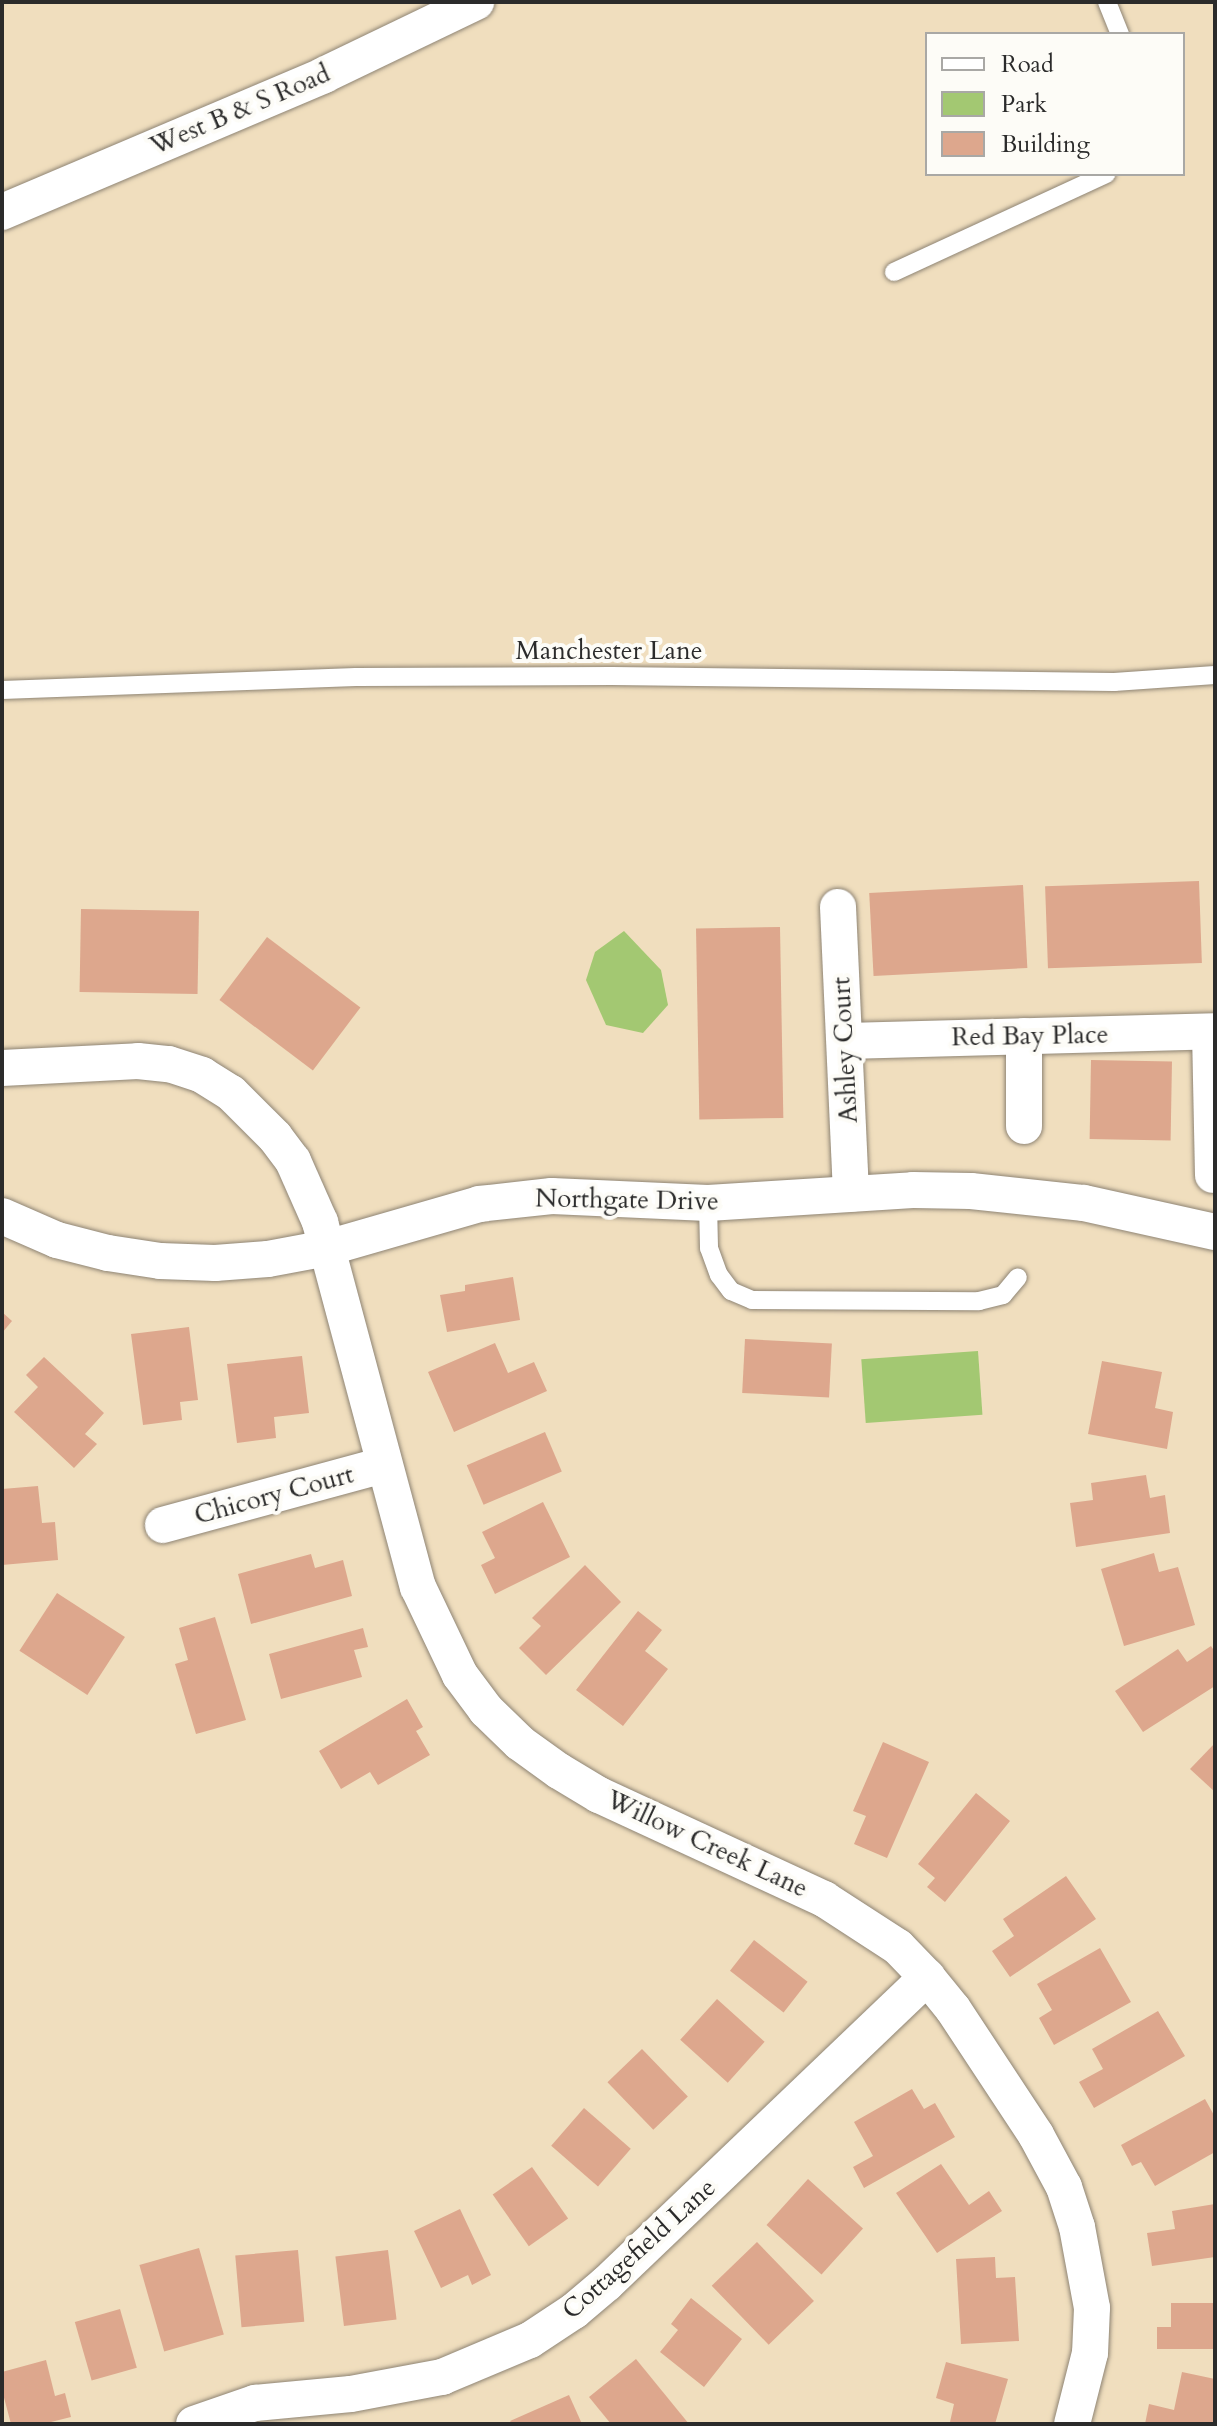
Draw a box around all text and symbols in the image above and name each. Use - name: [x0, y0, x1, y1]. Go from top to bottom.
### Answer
- legend: [925, 32, 1185, 176]
- text: Road: [1001, 48, 1054, 81]
- street label: West B & S Road: [145, 58, 335, 162]
- text: Park: [1001, 88, 1047, 121]
- text: Building: [1001, 128, 1090, 161]
- street label: Manchester Lane: [515, 635, 703, 667]
- street label: Ashley Court: [826, 976, 864, 1124]
- street label: Red Bay Place: [951, 1019, 1109, 1053]
- street label: Northgate Drive: [535, 1183, 719, 1217]
- street label: Chicory Court: [191, 1459, 357, 1531]
- street label: Willow Creek Lane: [601, 1784, 813, 1904]
- street label: Cottagefield Lane: [556, 2172, 722, 2326]

